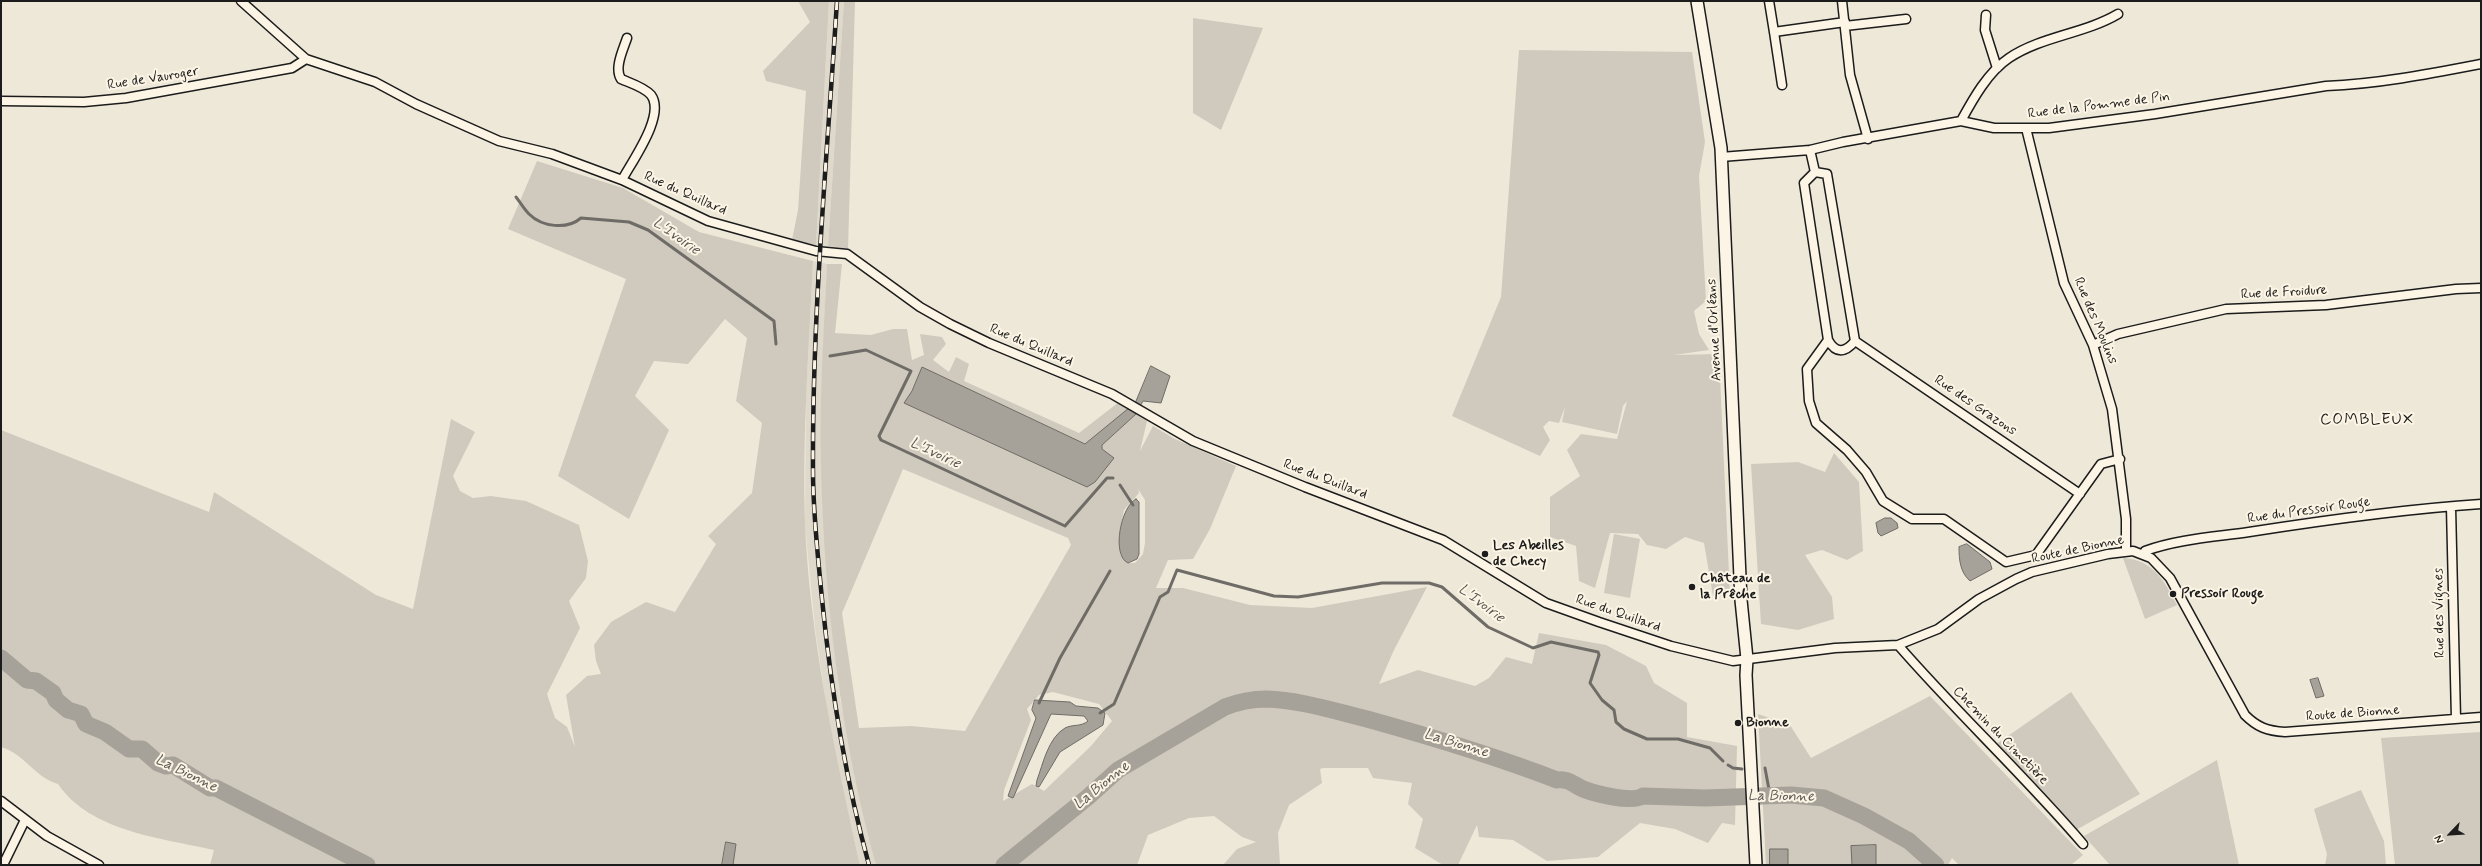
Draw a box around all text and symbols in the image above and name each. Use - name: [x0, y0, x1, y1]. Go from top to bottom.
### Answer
- street label: Rue de Vauroger: [106, 64, 200, 94]
- street label: Rue de la Pomme de Pin: [2027, 89, 2171, 123]
- street label: Rue du Quillard: [641, 168, 729, 220]
- water label: L'Ivoirie: [649, 214, 703, 260]
- street label: Rue des Moulins: [2069, 275, 2121, 367]
- street label: Avenue d'Orléans: [1704, 278, 1726, 382]
- street label: Rue de Froidure: [2240, 282, 2328, 304]
- street label: Rue du Quillard: [987, 321, 1075, 371]
- street label: Rue des Grazons: [1930, 372, 2020, 440]
- district label: COMBLEUX: [2318, 411, 2416, 431]
- water label: L'Ivoirie: [907, 435, 963, 473]
- street label: Rue du Quillard: [1281, 456, 1369, 504]
- street label: Rue du Pressoir Rouge: [2246, 494, 2372, 528]
- street label: Route de Bionne: [2030, 532, 2126, 568]
- place label: Les Abeilles de Checy: [1493, 538, 1564, 570]
- marker: Les Abeilles de Checy: [1480, 549, 1490, 559]
- street label: Rue des Vignes: [2431, 568, 2449, 658]
- place label: Château de la Prêche: [1700, 571, 1770, 604]
- water label: L'Ivoirie: [1454, 581, 1508, 627]
- marker: Château de la Prêche: [1687, 582, 1697, 592]
- place label: Pressoir Rouge: [2181, 586, 2264, 602]
- marker: Pressoir Rouge: [2168, 589, 2178, 599]
- street label: Rue du Quillard: [1573, 592, 1663, 636]
- street label: Chemin du Cimetière: [1949, 683, 2051, 789]
- street label: Route de Bionne: [2305, 702, 2401, 726]
- place label: Bionne: [1746, 715, 1789, 731]
- marker: Bionne: [1733, 718, 1743, 728]
- water label: La Bionne: [1421, 726, 1491, 762]
- water label: La Bionne: [152, 751, 220, 797]
- water label: La Bionne: [1070, 758, 1134, 814]
- water label: La Bionne: [1747, 787, 1815, 807]
- north arrow: [2430, 814, 2470, 854]
- text: N: [2431, 833, 2447, 845]

